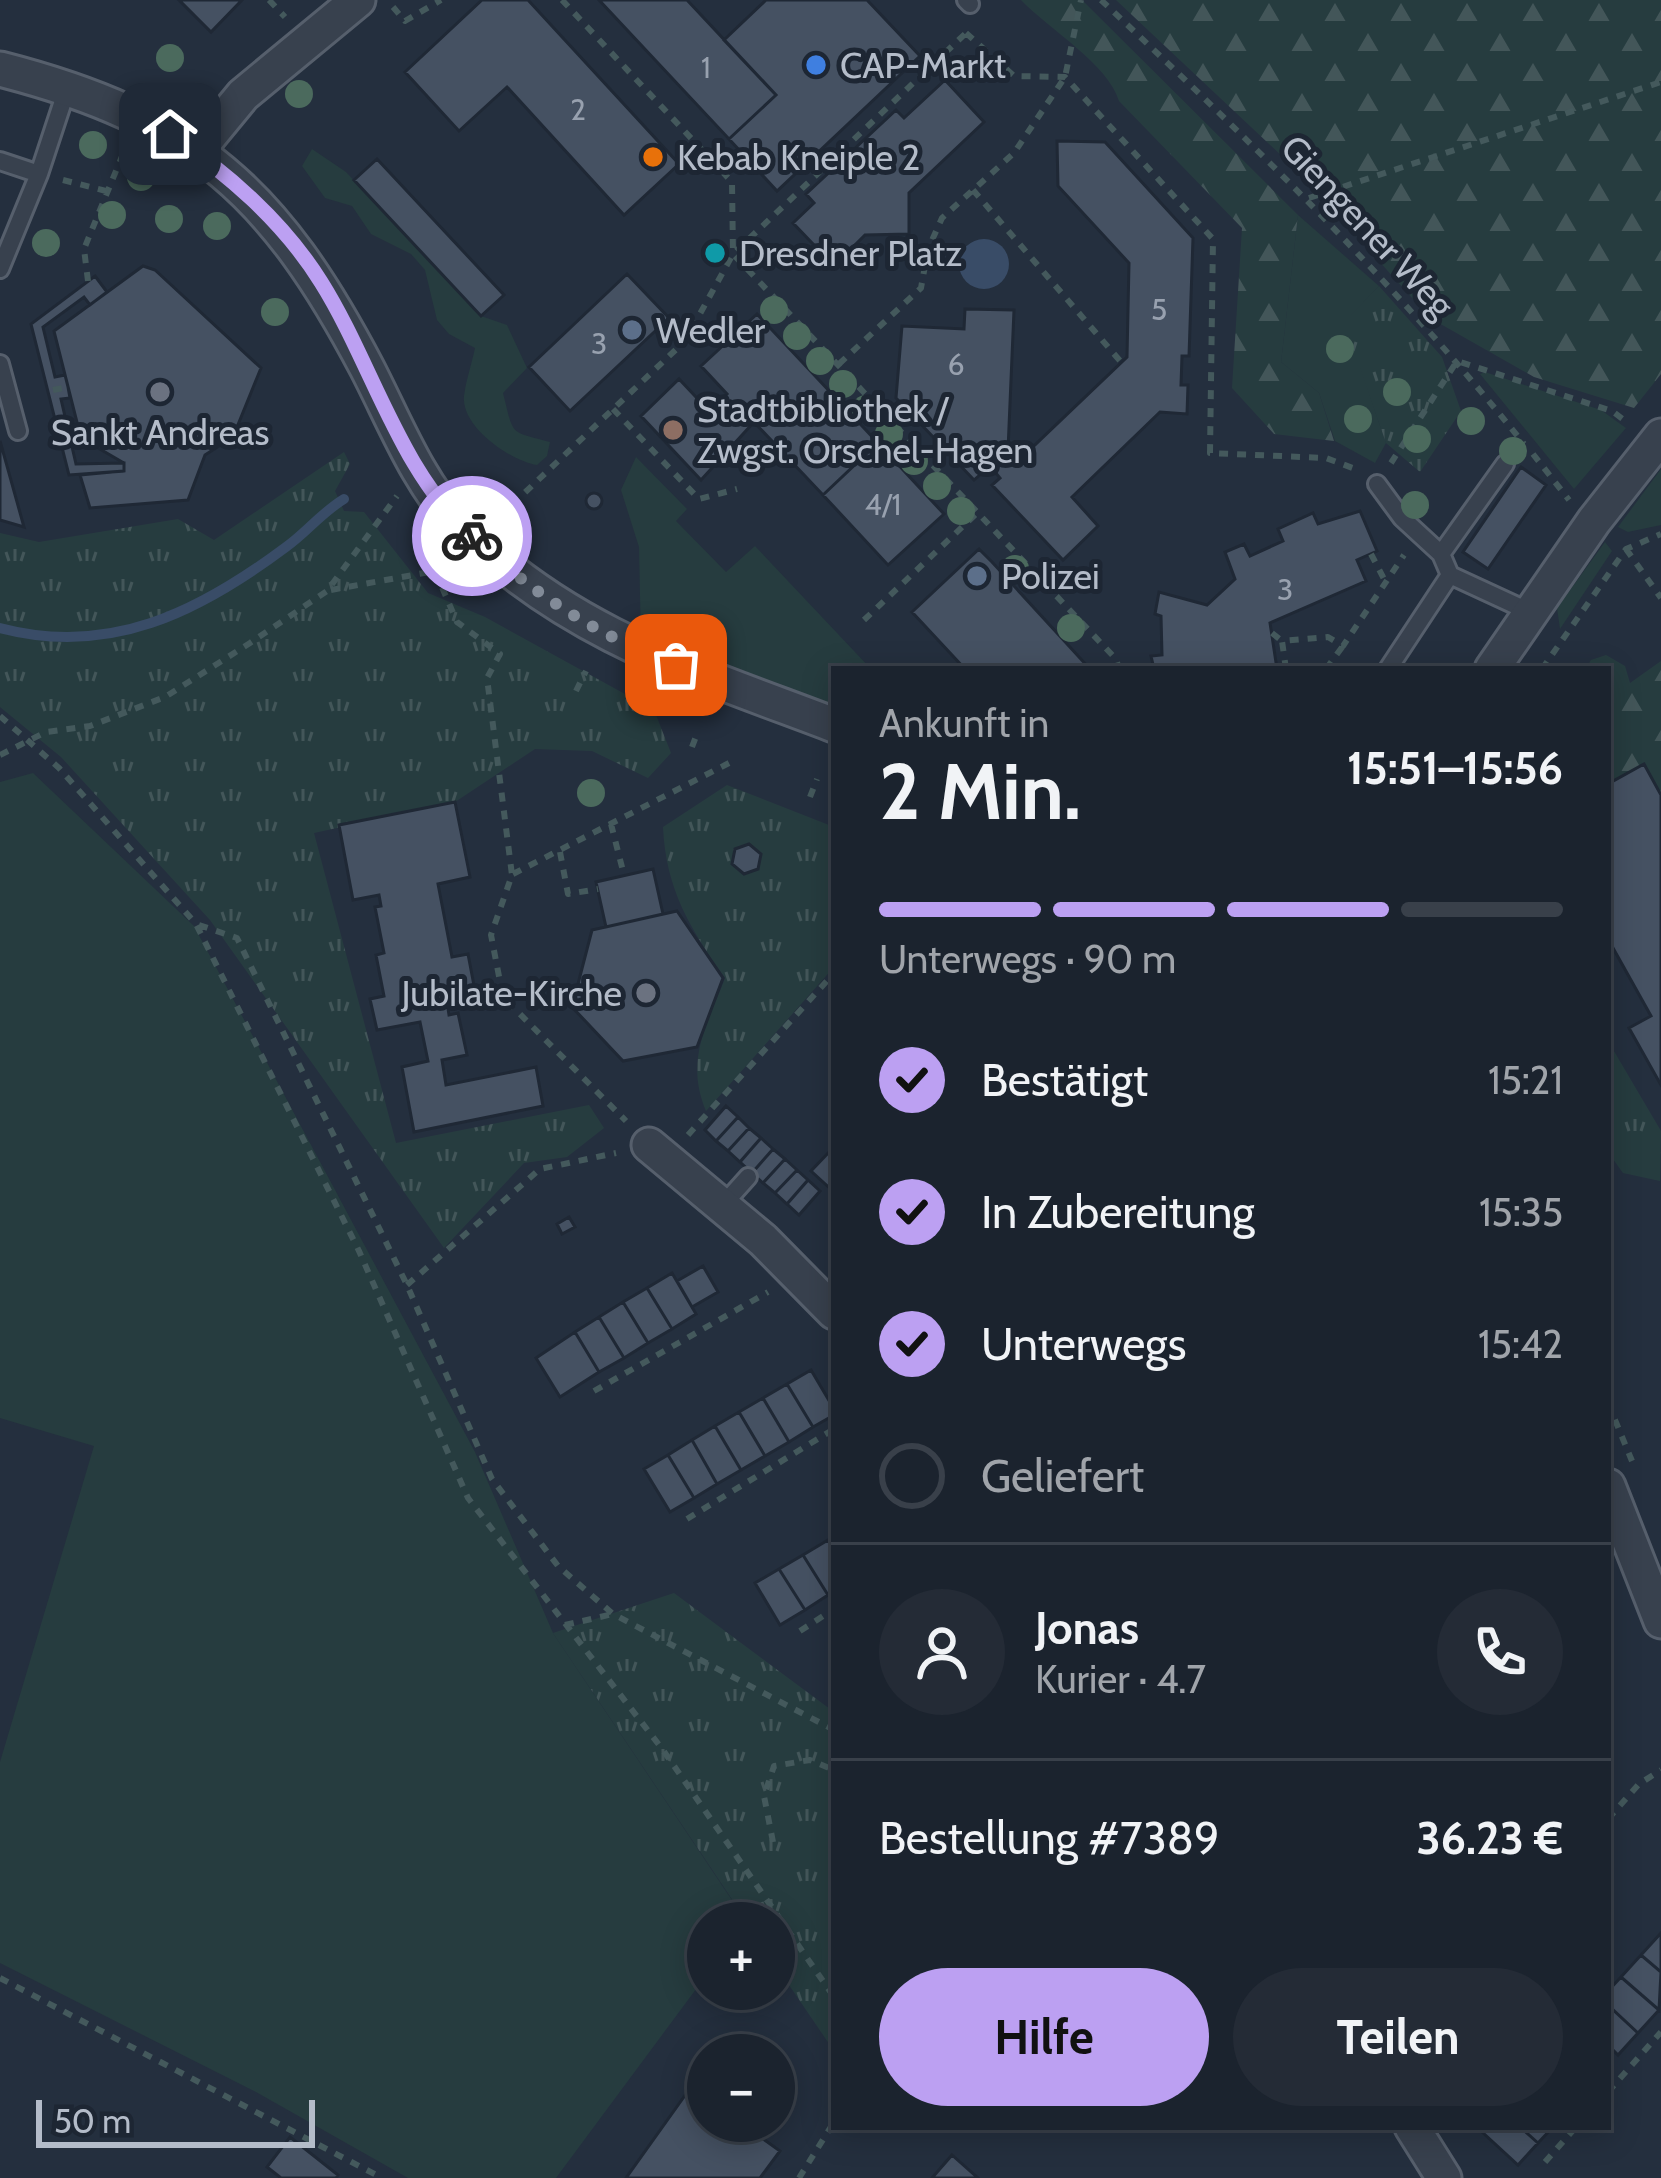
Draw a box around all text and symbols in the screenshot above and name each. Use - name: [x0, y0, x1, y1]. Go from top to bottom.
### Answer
- place label: CAP-Markt: [840, 43, 1006, 87]
- house number: 1: [701, 49, 711, 86]
- marker: CAP-Markt: [803, 52, 829, 78]
- pin: [119, 83, 221, 185]
- house number: 2: [570, 91, 586, 128]
- icon: home: [137, 101, 203, 167]
- street label: Giengener Weg: [1272, 126, 1464, 327]
- place label: Kebab Kneiple 2: [677, 135, 920, 179]
- marker: Kebab Kneiple 2: [640, 144, 666, 170]
- place label: Dresdner Platz: [739, 231, 962, 275]
- marker: Dresdner Platz: [702, 240, 728, 266]
- house number: 5: [1151, 291, 1167, 328]
- place label: Wedler: [656, 308, 766, 352]
- marker: Wedler: [619, 317, 645, 343]
- house number: 3: [591, 325, 607, 362]
- house number: 6: [947, 346, 965, 383]
- marker: Sankt Andreas: [147, 379, 173, 405]
- place label: Stadtbibliothek / Zwgst. Orschel-Hagen: [697, 387, 1034, 472]
- place label: Sankt Andreas: [51, 410, 269, 454]
- marker: Stadtbibliothek / Zwgst. Orschel-Hagen: [660, 417, 686, 443]
- courier: [412, 476, 532, 596]
- house number: 4/1: [865, 486, 901, 523]
- icon: bike: [439, 503, 505, 569]
- place label: Polizei: [1001, 554, 1100, 598]
- marker: Polizei: [964, 563, 990, 589]
- house number: 3: [1277, 571, 1293, 608]
- pin: [625, 614, 727, 716]
- icon: bag: [643, 632, 709, 698]
- text: Ankunft in: [879, 699, 1049, 747]
- text: 15:51–15:56: [1347, 741, 1563, 795]
- text: 2 Min.: [879, 744, 1081, 839]
- text: Unterwegs · 90 m: [879, 935, 1176, 983]
- place label: Jubilate-Kirche: [401, 971, 622, 1015]
- marker: Jubilate-Kirche: [633, 980, 659, 1006]
- icon: check: [879, 1047, 945, 1113]
- text: Bestätigt: [981, 1053, 1148, 1107]
- text: 15:21: [1488, 1056, 1563, 1104]
- icon: check: [879, 1179, 945, 1245]
- text: In Zubereitung: [981, 1185, 1255, 1239]
- text: 15:35: [1479, 1188, 1563, 1236]
- icon: check: [879, 1311, 945, 1377]
- text: Unterwegs: [981, 1317, 1186, 1371]
- text: 15:42: [1478, 1320, 1563, 1368]
- text: Geliefert: [981, 1449, 1144, 1503]
- button: person: [879, 1589, 1005, 1715]
- button: phone: [1437, 1589, 1563, 1715]
- text: Jonas: [1035, 1601, 1139, 1655]
- text: Kurier · 4.7: [1035, 1655, 1206, 1703]
- text: Bestellung #7389: [879, 1811, 1220, 1865]
- text: 36.23 €: [1416, 1811, 1563, 1865]
- map controls: [687, 1902, 795, 2142]
- button: +: [687, 1902, 795, 2010]
- button: Hilfe: [879, 1968, 1209, 2106]
- button: Teilen: [1233, 1968, 1563, 2106]
- button: −: [687, 2034, 795, 2142]
- scale bar: [36, 2094, 315, 2147]
- text: 50 m: [54, 2101, 131, 2141]

